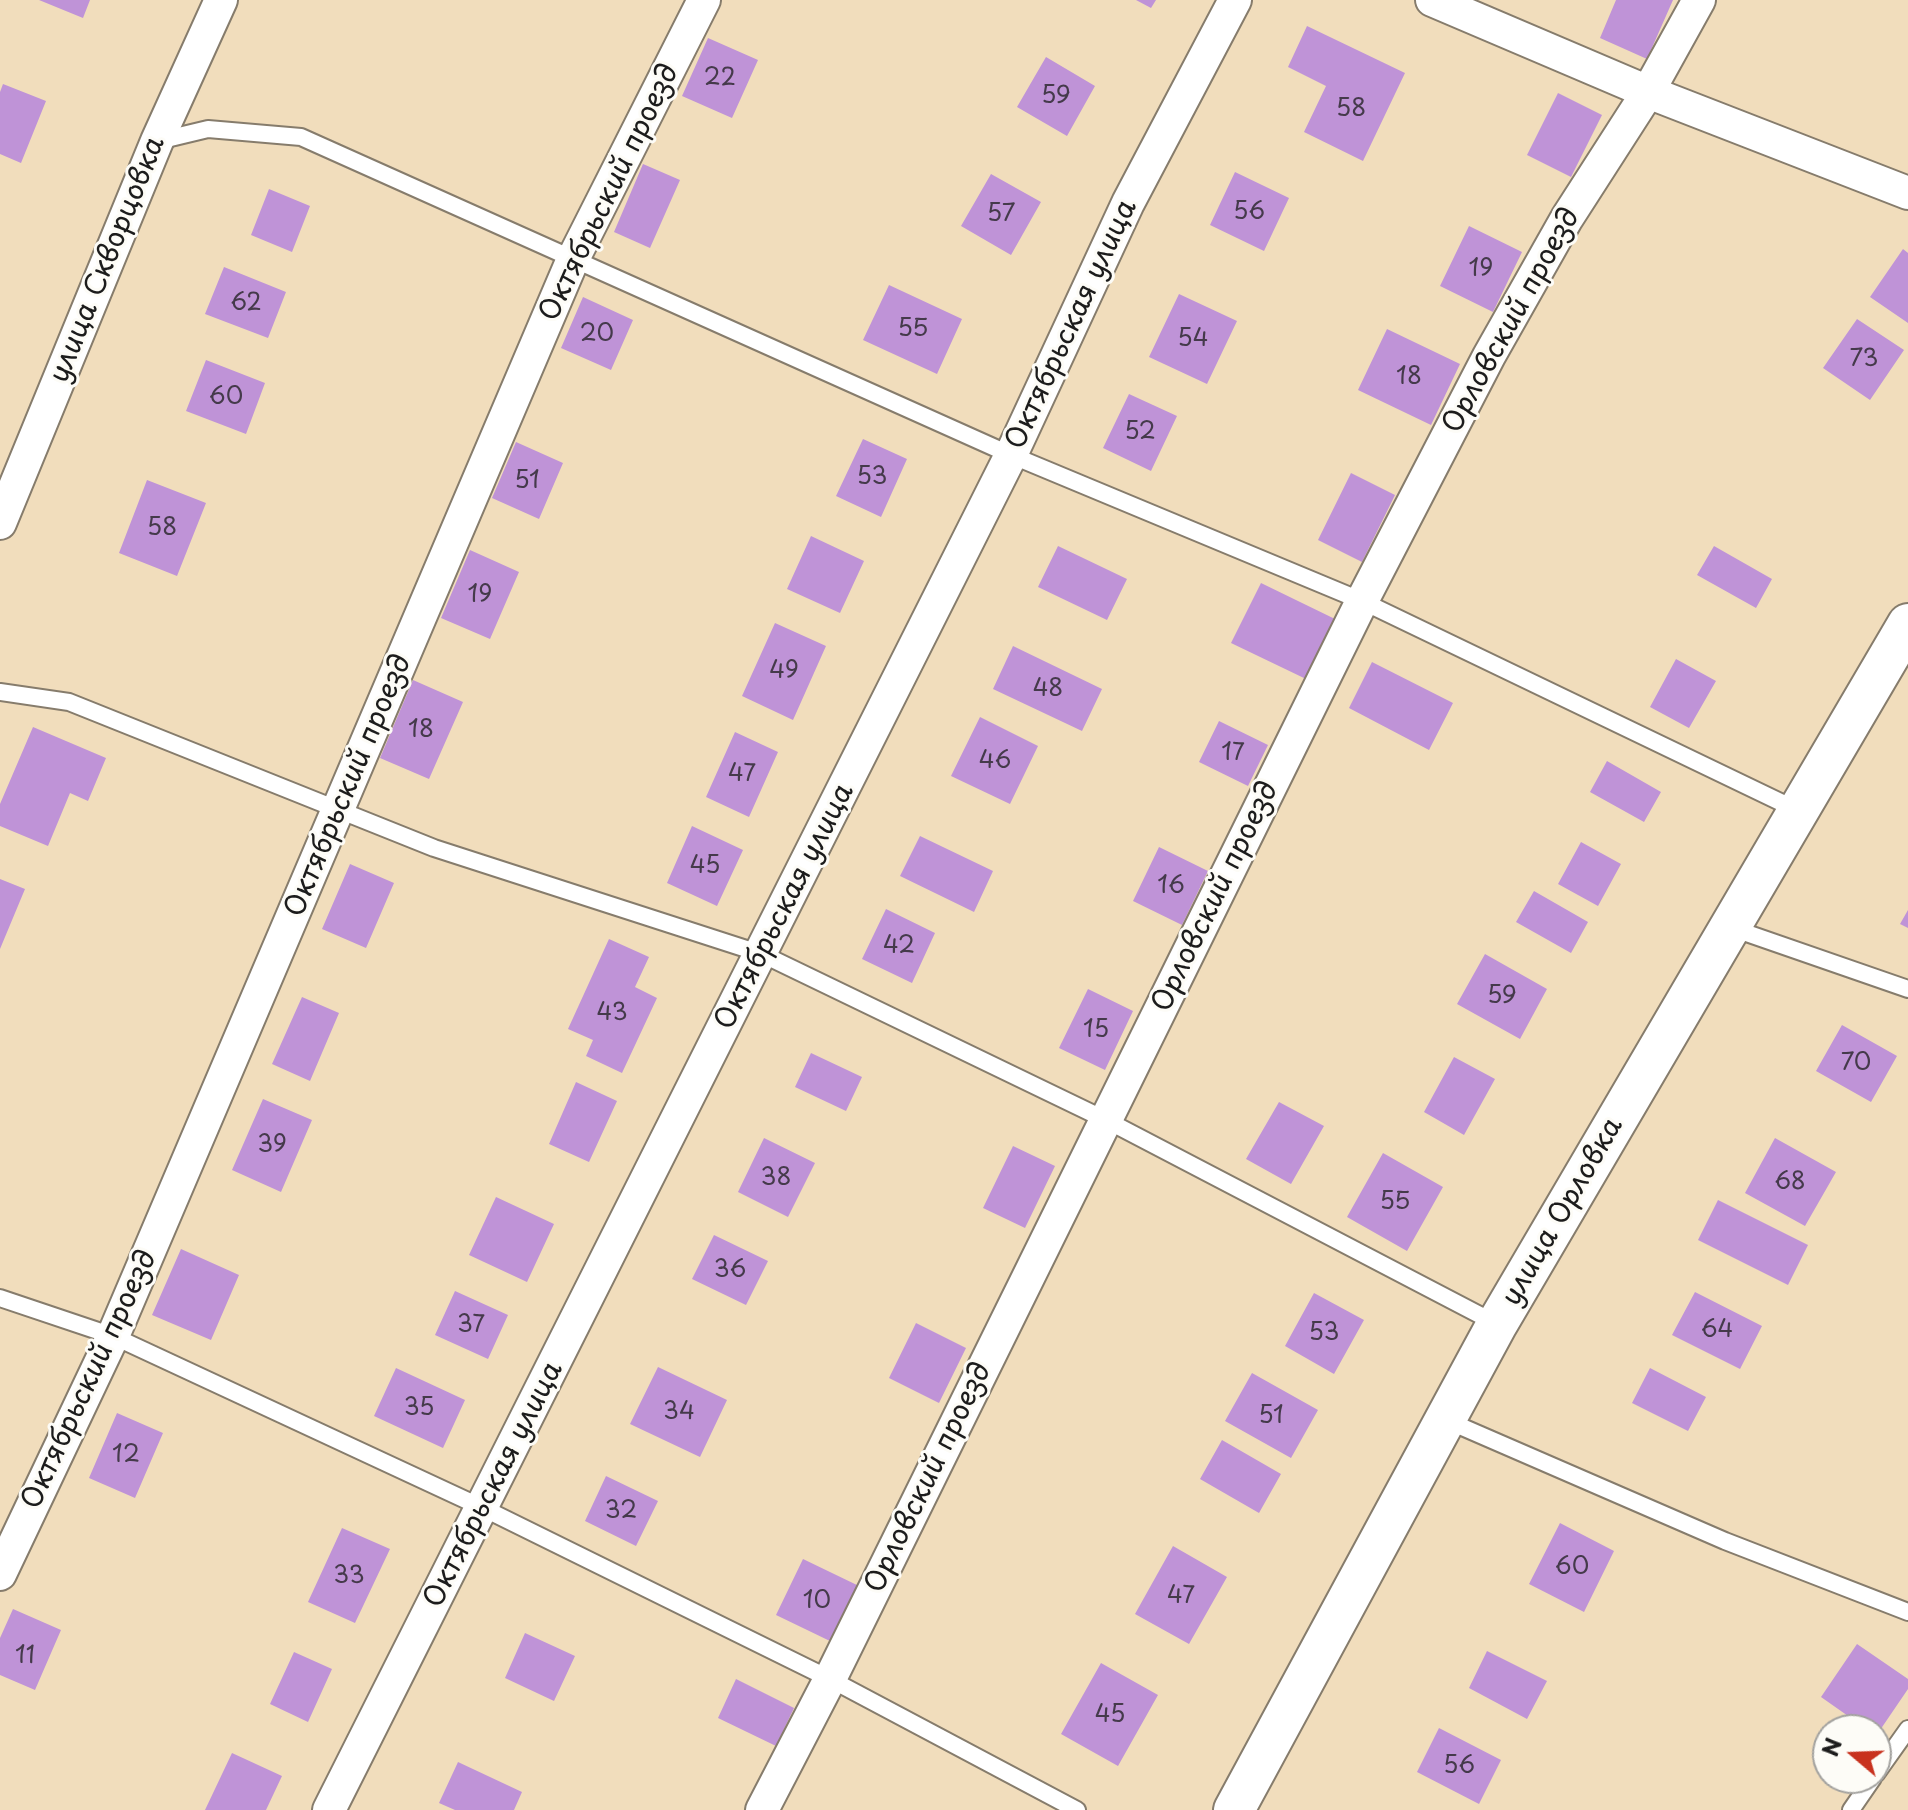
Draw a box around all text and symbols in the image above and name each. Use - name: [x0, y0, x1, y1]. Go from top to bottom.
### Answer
- street label: Октябрьский проезд: [533, 59, 687, 327]
- house number: 22: [704, 64, 736, 92]
- house number: 59: [1041, 82, 1071, 110]
- house number: 58: [1336, 95, 1366, 123]
- street label: улица Скворцовка: [43, 132, 173, 388]
- street label: Октябрьская улица: [999, 195, 1145, 455]
- house number: 56: [1233, 198, 1265, 226]
- house number: 57: [987, 200, 1015, 228]
- street label: Орловский проезд: [1436, 203, 1588, 439]
- house number: 19: [1469, 255, 1493, 283]
- house number: 62: [230, 289, 262, 317]
- house number: 55: [898, 315, 928, 343]
- house number: 20: [580, 320, 614, 348]
- house number: 54: [1177, 325, 1209, 353]
- house number: 73: [1850, 345, 1878, 373]
- house number: 18: [1396, 363, 1422, 391]
- house number: 60: [209, 383, 243, 411]
- house number: 52: [1124, 418, 1156, 446]
- house number: 53: [857, 463, 887, 491]
- house number: 51: [514, 467, 540, 495]
- house number: 58: [147, 514, 177, 542]
- house number: 19: [468, 581, 492, 609]
- street label: Октябрьский проезд: [278, 650, 420, 922]
- house number: 49: [769, 657, 799, 685]
- house number: 48: [1033, 675, 1063, 703]
- house number: 18: [408, 716, 434, 744]
- house number: 17: [1221, 739, 1245, 767]
- house number: 46: [979, 747, 1011, 775]
- house number: 47: [728, 760, 756, 788]
- street label: Орловский проезд: [1146, 776, 1286, 1018]
- street label: Октябрьская улица: [708, 778, 862, 1036]
- house number: 45: [690, 852, 720, 880]
- house number: 16: [1157, 872, 1185, 900]
- house number: 42: [883, 932, 915, 960]
- house number: 59: [1487, 982, 1517, 1010]
- house number: 43: [596, 999, 628, 1027]
- house number: 15: [1083, 1016, 1109, 1044]
- house number: 70: [1841, 1049, 1871, 1077]
- street label: улица Орловка: [1495, 1112, 1631, 1312]
- house number: 39: [257, 1131, 287, 1159]
- house number: 38: [761, 1164, 791, 1192]
- house number: 68: [1774, 1168, 1806, 1196]
- house number: 55: [1380, 1188, 1410, 1216]
- street label: Октябрьский проезд: [15, 1245, 165, 1515]
- house number: 36: [714, 1256, 746, 1284]
- house number: 37: [457, 1311, 485, 1339]
- house number: 64: [1701, 1316, 1733, 1344]
- house number: 53: [1309, 1319, 1339, 1347]
- street label: Октябрьская улица: [417, 1356, 571, 1614]
- street label: Орловский проезд: [859, 1357, 999, 1599]
- house number: 35: [404, 1394, 434, 1422]
- house number: 34: [663, 1398, 695, 1426]
- house number: 51: [1258, 1402, 1284, 1430]
- house number: 12: [112, 1441, 140, 1469]
- house number: 32: [605, 1497, 637, 1525]
- house number: 60: [1555, 1553, 1589, 1581]
- house number: 33: [333, 1562, 365, 1590]
- house number: 47: [1167, 1582, 1195, 1610]
- house number: 10: [803, 1587, 831, 1615]
- house number: 11: [15, 1642, 35, 1670]
- house number: 45: [1095, 1701, 1125, 1729]
- north arrow: [1812, 1714, 1892, 1794]
- text: N: [1812, 1733, 1849, 1760]
- house number: 56: [1443, 1752, 1475, 1780]

